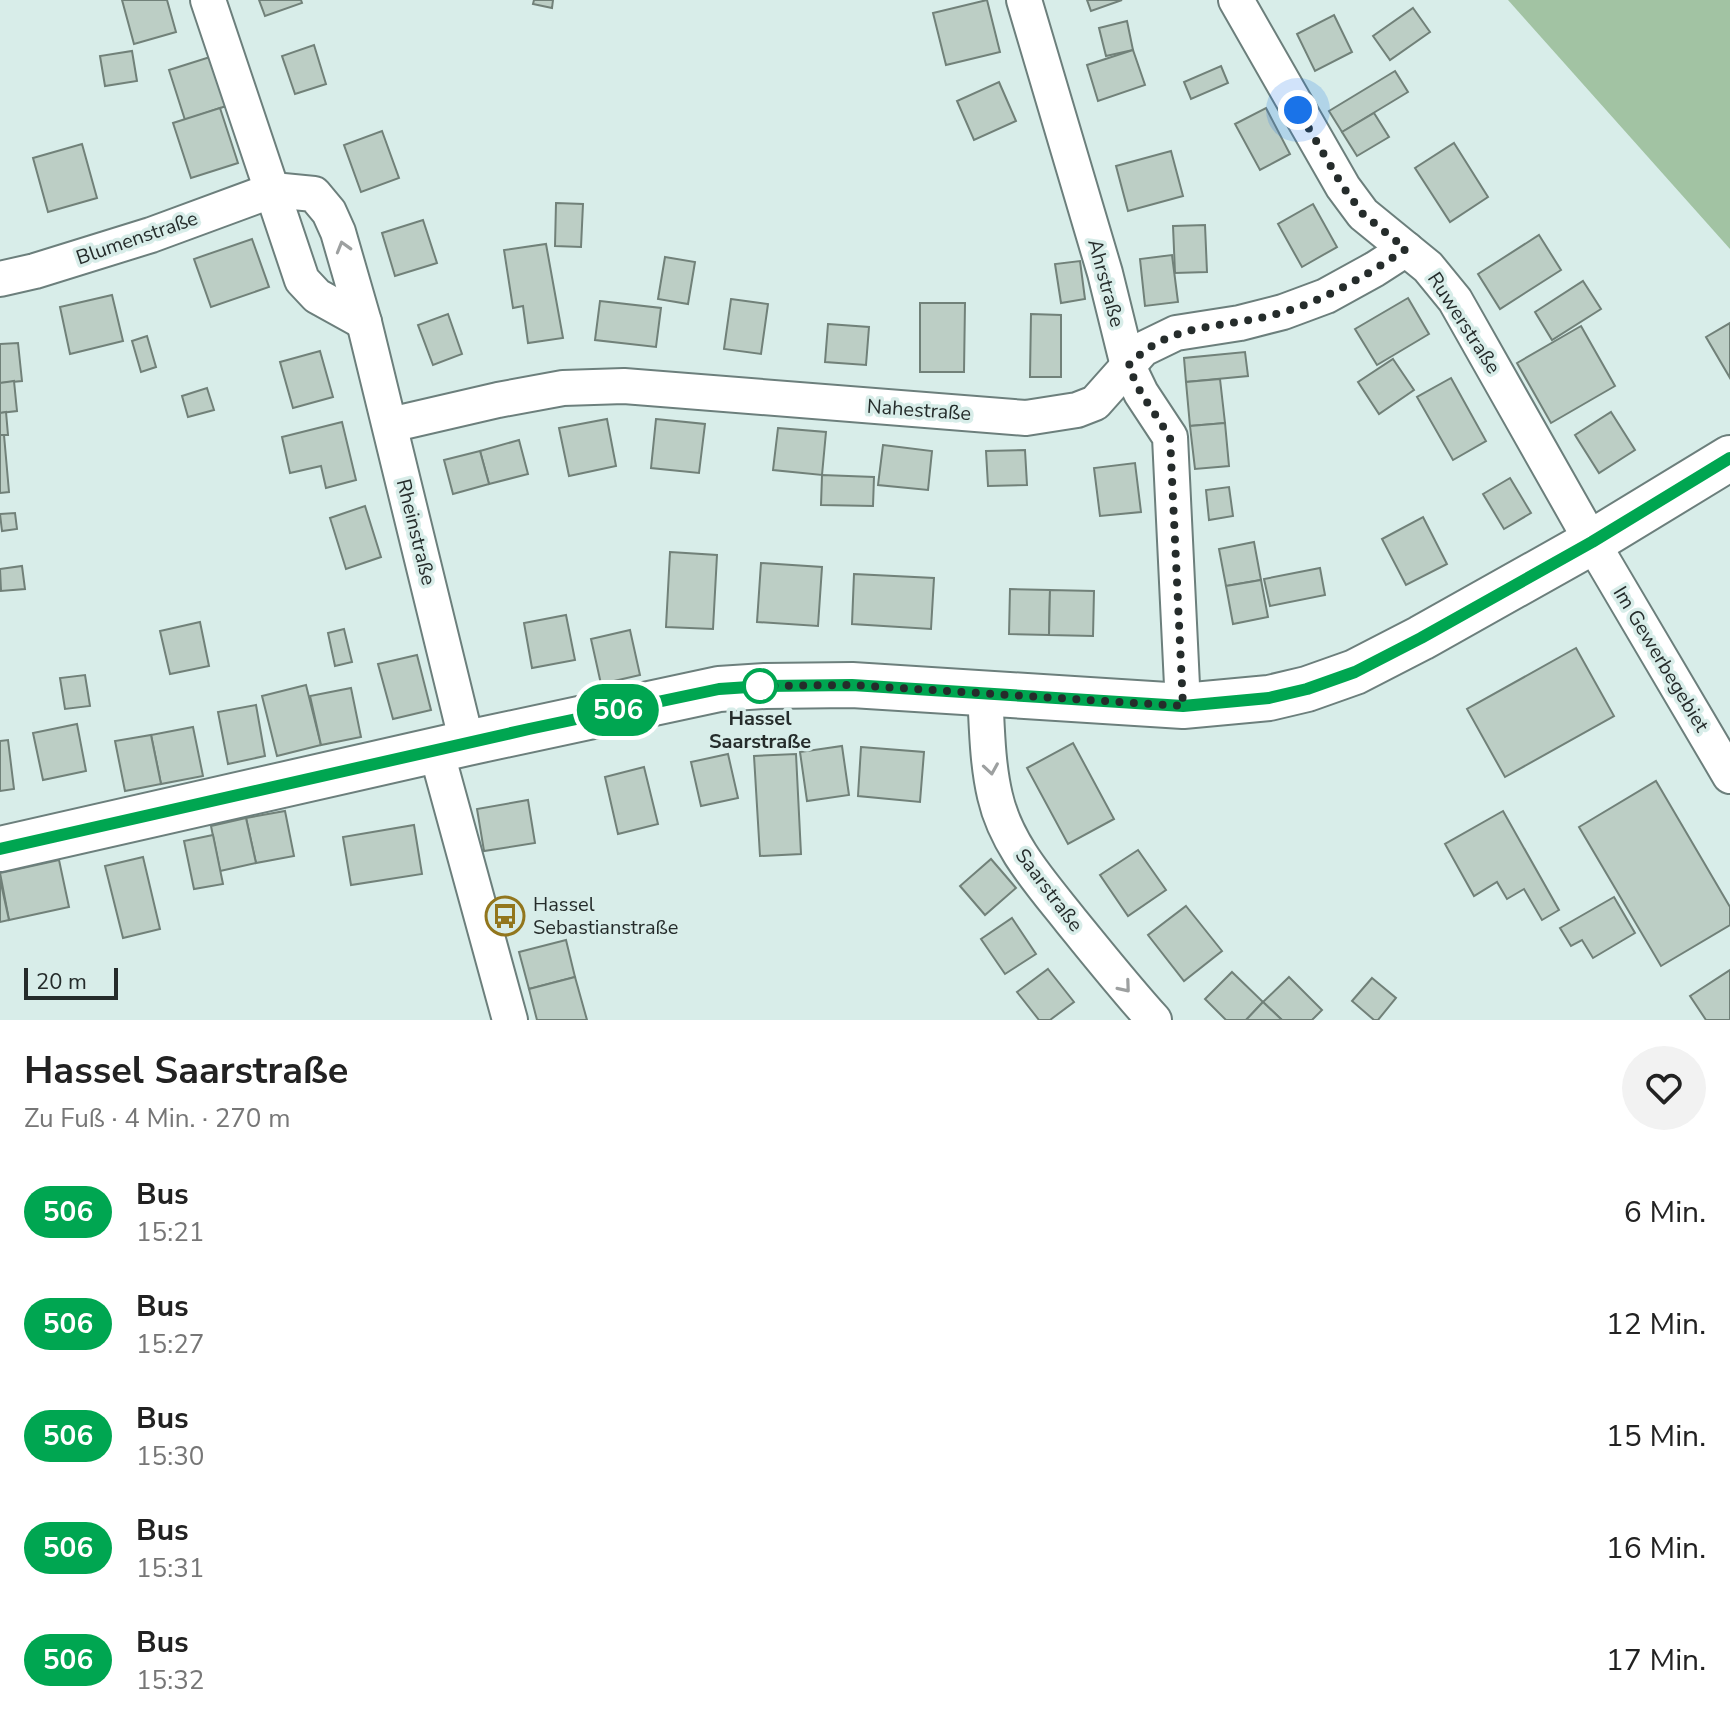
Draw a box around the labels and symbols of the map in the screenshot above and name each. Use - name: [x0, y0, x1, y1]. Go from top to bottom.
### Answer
- your location: [1278, 90, 1318, 130]
- street label: Blumenstraße: [73, 205, 201, 271]
- street label: Ahrstraße: [1081, 236, 1131, 330]
- one-way arrow: [336, 240, 352, 254]
- street label: Ruwerstraße: [1421, 267, 1507, 379]
- street label: Nahestraße: [866, 393, 972, 427]
- street label: Rheinstraße: [390, 476, 442, 588]
- street label: Im Gewerbegebiet: [1607, 581, 1716, 738]
- marker: Hassel Saarstraße: [743, 669, 777, 703]
- line badge: 506: [572, 684, 664, 736]
- place label: Hassel Saarstraße: [709, 705, 811, 755]
- one-way arrow: [982, 763, 999, 776]
- street label: Saarstraße: [1009, 843, 1089, 937]
- place label: Hassel Sebastianstraße: [533, 891, 678, 941]
- bus stop icon: Hassel Sebastianstraße: [484, 895, 526, 937]
- scale bar: [24, 964, 118, 1000]
- one-way arrow: [1115, 978, 1130, 993]

